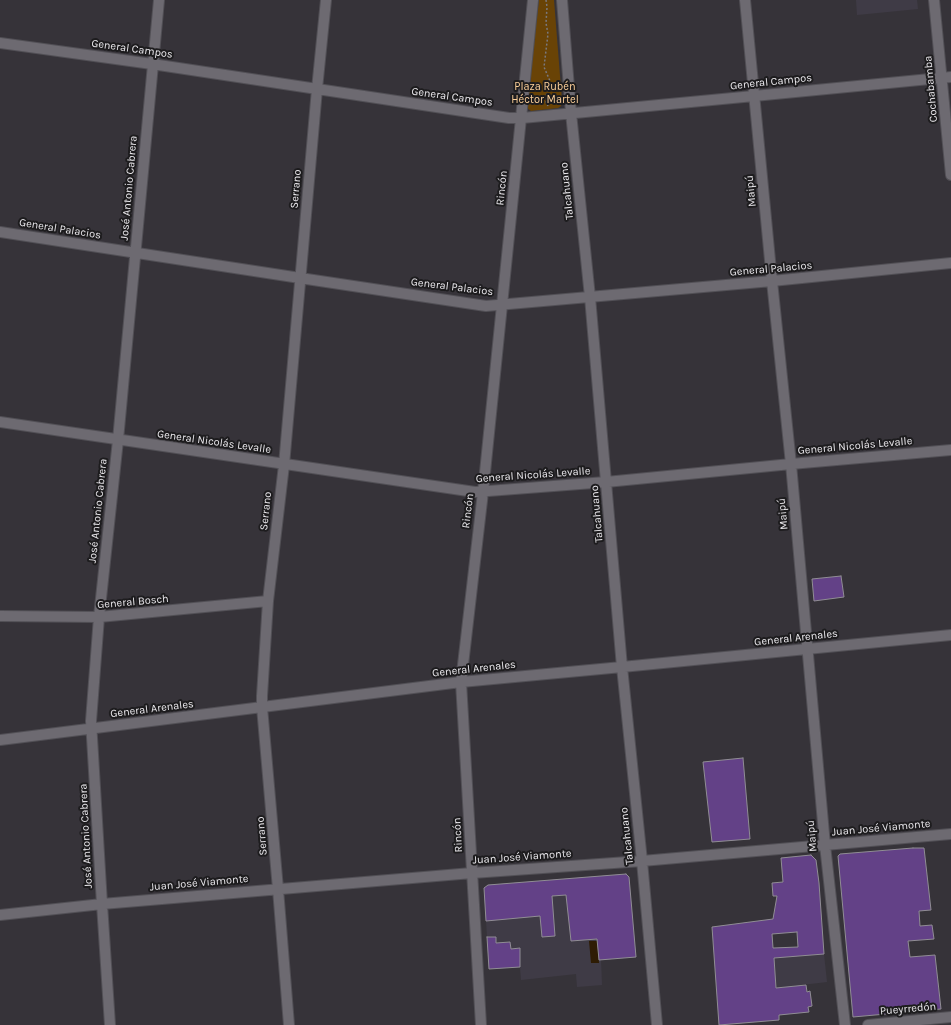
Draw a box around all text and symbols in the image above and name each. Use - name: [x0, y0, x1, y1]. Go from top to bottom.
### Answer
- street label: General Campos: [90, 37, 174, 61]
- street label: Cochabamba: [922, 55, 940, 123]
- street label: General Campos: [730, 71, 812, 93]
- park label: Plaza Rubén Héctor Martel: [511, 80, 579, 106]
- street label: General Campos: [410, 85, 494, 109]
- street label: José Antonio Cabrera: [118, 135, 140, 241]
- street label: Talcahuano: [557, 162, 577, 220]
- street label: Serrano: [288, 169, 304, 209]
- street label: Rincón: [494, 170, 510, 206]
- street label: Maipú: [743, 175, 759, 207]
- street label: General Palacios: [18, 216, 102, 242]
- street label: General Palacios: [729, 259, 813, 279]
- street label: General Palacios: [410, 275, 494, 299]
- street label: General Nicolás Levalle: [156, 427, 272, 457]
- street label: General Nicolás Levalle: [797, 434, 913, 458]
- street label: José Antonio Cabrera: [86, 458, 110, 564]
- street label: General Nicolás Levalle: [475, 464, 591, 486]
- street label: Talcahuano: [588, 485, 606, 543]
- street label: Serrano: [257, 491, 275, 531]
- street label: Rincón: [459, 493, 477, 529]
- street label: Maipú: [775, 498, 791, 530]
- street label: General Bosch: [97, 592, 169, 612]
- street label: General Arenales: [754, 627, 838, 649]
- street label: General Arenales: [432, 658, 516, 680]
- street label: General Arenales: [110, 697, 194, 721]
- street label: José Antonio Cabrera: [77, 783, 95, 889]
- street label: Talcahuano: [617, 807, 637, 865]
- street label: Serrano: [254, 816, 270, 856]
- street label: Rincón: [450, 817, 466, 853]
- street label: Juan José Viamonte: [831, 817, 931, 839]
- street label: Maipú: [804, 820, 820, 852]
- street label: Juan José Viamonte: [472, 847, 572, 867]
- street label: Juan José Viamonte: [149, 872, 249, 894]
- street label: Pueyrredón: [879, 1000, 937, 1018]

